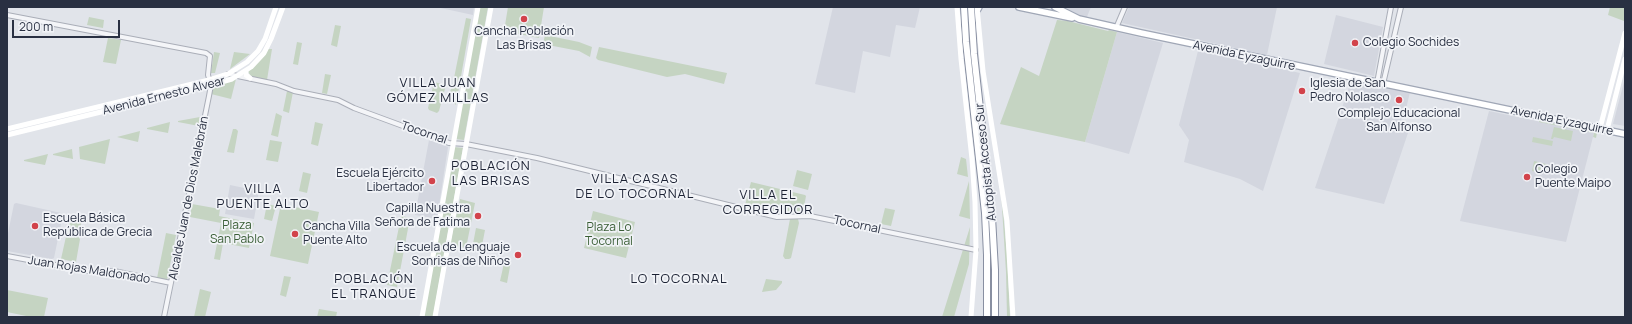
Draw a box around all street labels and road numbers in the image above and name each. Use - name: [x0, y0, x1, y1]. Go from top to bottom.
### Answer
- street label: Avenida Eyzaguirre: [1191, 38, 1297, 74]
- street label: Avenida Ernesto Alvear: [101, 74, 227, 118]
- street label: Autopista Acceso Sur: [973, 102, 999, 222]
- street label: Avenida Eyzaguirre: [1509, 103, 1615, 139]
- street label: Alcalde Juan de Dios Malebrán: [166, 115, 212, 281]
- street label: Tocornal: [399, 118, 449, 148]
- street label: Tocornal: [832, 213, 882, 237]
- street label: Juan Rojas Maldonado: [27, 253, 151, 287]

